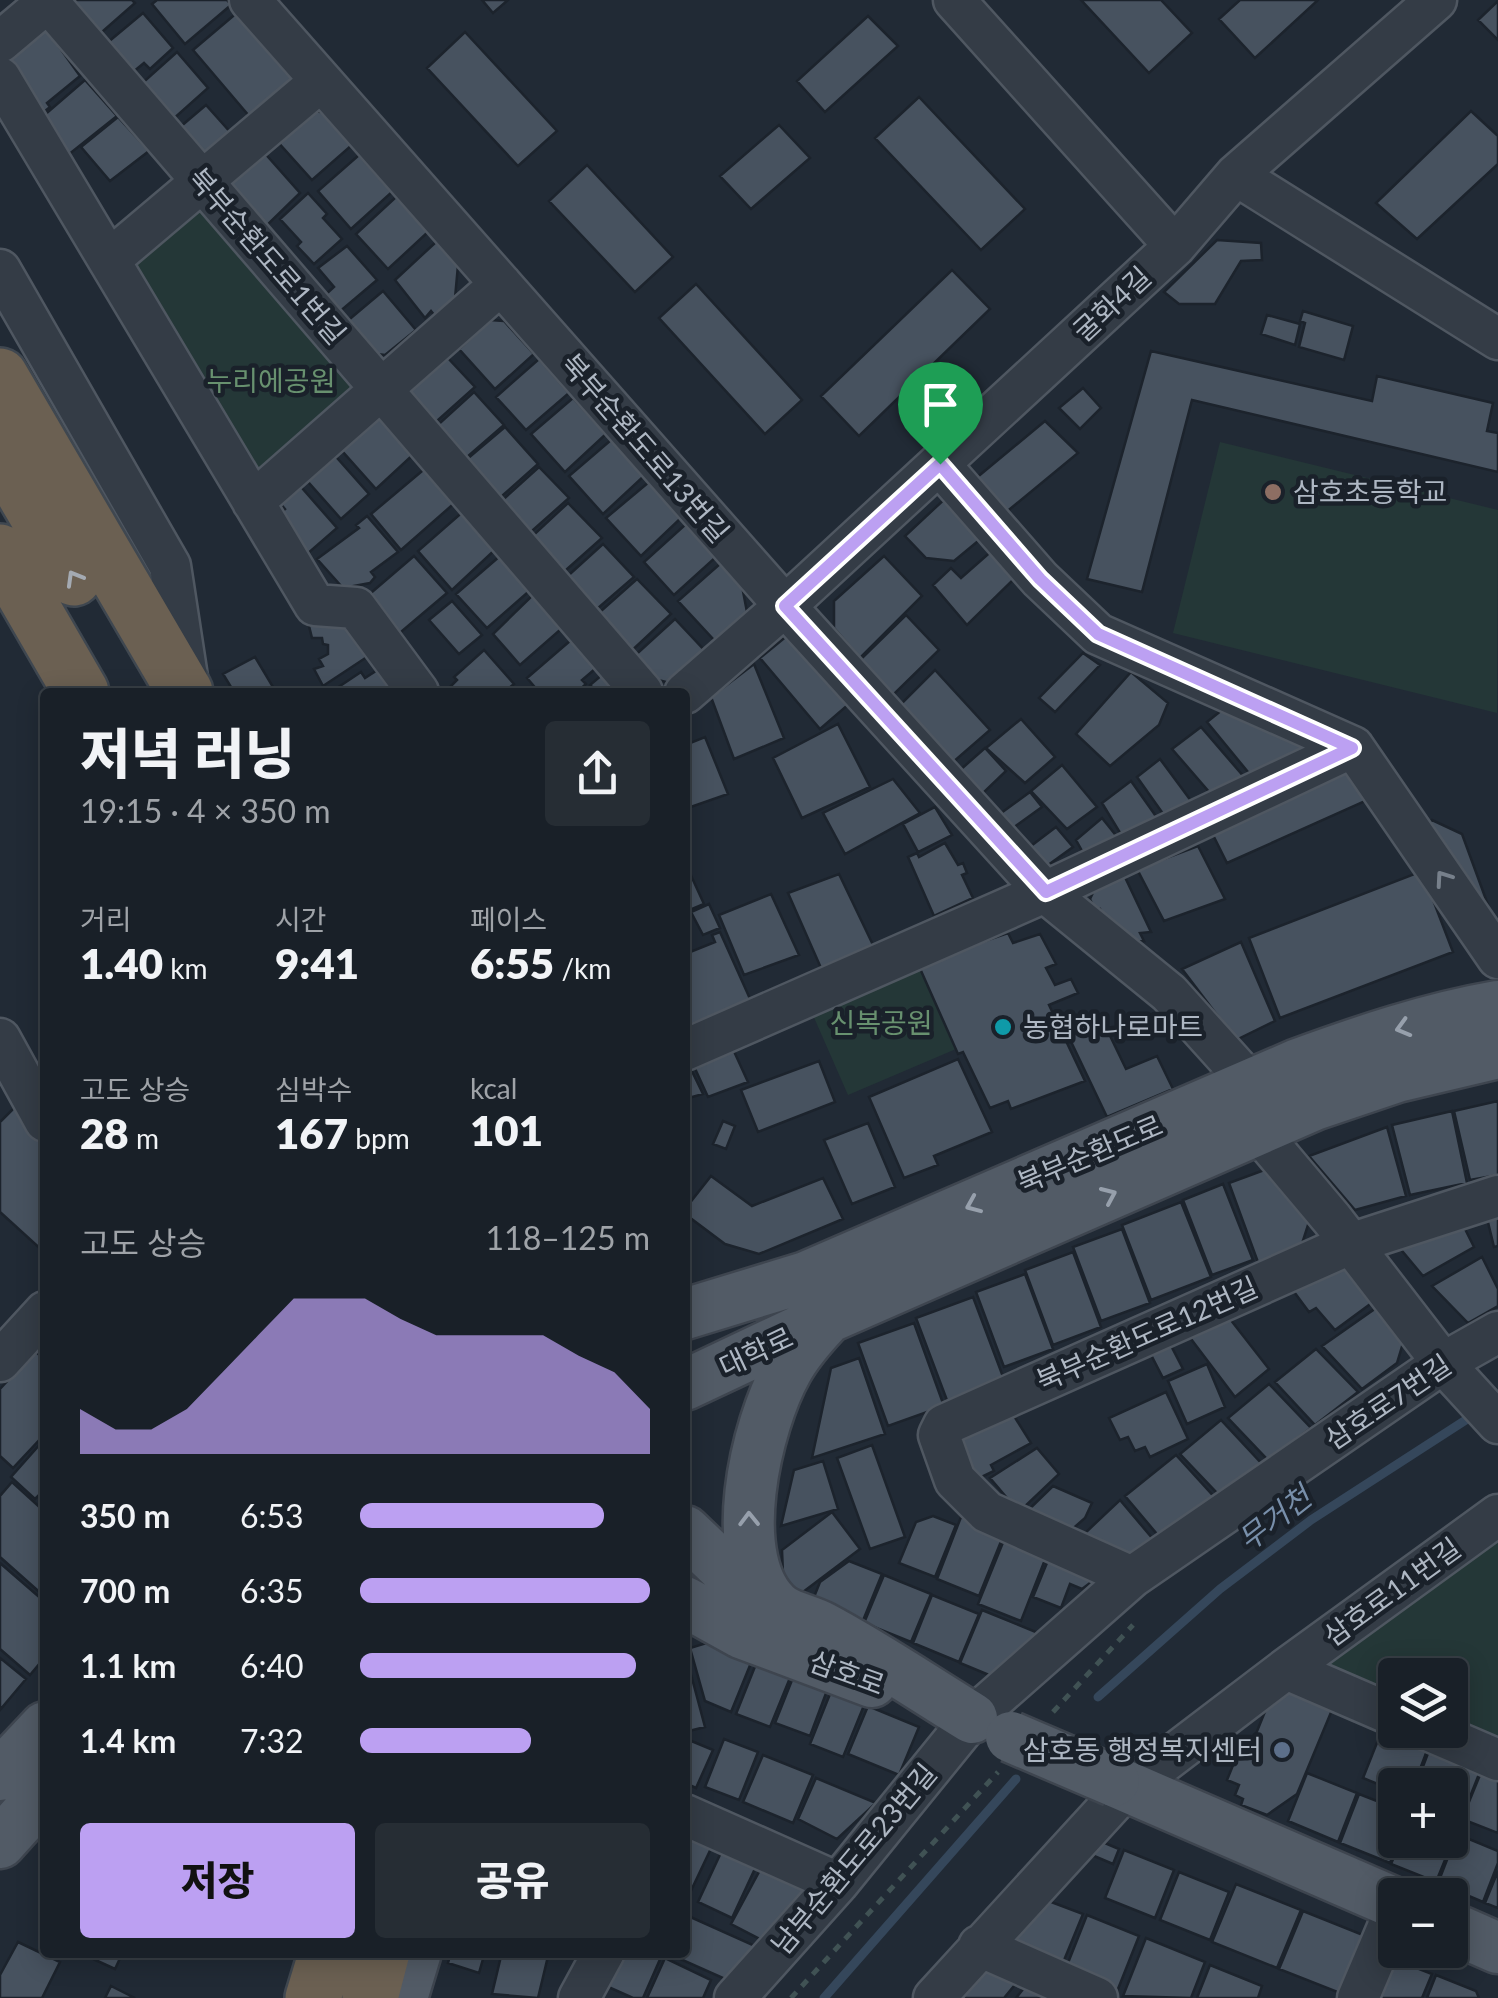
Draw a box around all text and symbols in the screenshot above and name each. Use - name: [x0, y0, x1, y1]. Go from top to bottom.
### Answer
- street label: 북부순환도로1번길: [182, 160, 354, 350]
- street label: 굴화4길: [1066, 259, 1157, 348]
- street label: 북부순환도로13번길: [555, 346, 737, 549]
- pin: [898, 362, 983, 465]
- park label: 누리에공원: [207, 363, 335, 397]
- icon: arrive: [913, 377, 968, 432]
- place label: 삼호초등학교: [1293, 474, 1448, 508]
- marker: 삼호초등학교: [1262, 481, 1284, 503]
- one-way arrow: [67, 571, 86, 589]
- text: 저녁 러닝: [80, 720, 295, 786]
- button: share: [545, 721, 650, 826]
- text: 19:15 · 4 × 350 m: [80, 791, 331, 830]
- one-way arrow: [1437, 870, 1455, 889]
- text: 거리: [80, 902, 132, 936]
- text: 시간: [275, 902, 327, 936]
- text: 페이스: [470, 902, 547, 936]
- text: 1.40: [80, 938, 163, 988]
- text: 9:41: [275, 938, 359, 988]
- text: 6:55: [470, 938, 554, 988]
- text: km: [163, 951, 208, 985]
- text: /km: [554, 951, 611, 985]
- park label: 신복공원: [829, 1005, 933, 1039]
- place label: 농협하나로마트: [1023, 1009, 1203, 1043]
- marker: 농협하나로마트: [992, 1016, 1014, 1038]
- one-way arrow: [1395, 1017, 1412, 1038]
- text: kcal: [470, 1071, 517, 1105]
- text: 고도 상승: [80, 1072, 190, 1106]
- text: 심박수: [275, 1072, 352, 1106]
- text: 101: [470, 1105, 543, 1155]
- street label: 북부순환도로: [1012, 1107, 1167, 1199]
- text: 28: [80, 1108, 129, 1158]
- text: 167: [275, 1108, 348, 1158]
- text: m: [129, 1121, 159, 1155]
- text: bpm: [348, 1121, 410, 1155]
- one-way arrow: [1099, 1187, 1117, 1207]
- one-way arrow: [965, 1193, 983, 1213]
- text: 118–125 m: [486, 1218, 650, 1257]
- text: 고도 상승: [80, 1223, 206, 1262]
- street label: 북부순환도로12번길: [1031, 1269, 1262, 1397]
- street label: 대학로: [713, 1319, 798, 1383]
- street label: 삼호로7번길: [1318, 1347, 1457, 1456]
- water label: 무거천: [1230, 1476, 1320, 1557]
- text: 350 m: [80, 1496, 170, 1535]
- text: 6:53: [240, 1496, 304, 1535]
- one-way arrow: [739, 1511, 760, 1527]
- street label: 삼호로11번길: [1316, 1530, 1467, 1652]
- text: 700 m: [80, 1571, 170, 1610]
- text: 6:35: [240, 1571, 304, 1610]
- street label: 삼호로: [805, 1643, 889, 1701]
- text: 1.1 km: [80, 1646, 176, 1685]
- text: 6:40: [240, 1646, 304, 1685]
- map controls: [1378, 1658, 1468, 1968]
- button: layers: [1378, 1658, 1468, 1748]
- text: 1.4 km: [80, 1721, 176, 1760]
- text: 7:32: [240, 1721, 304, 1760]
- place label: 삼호동 행정복지센터: [1023, 1732, 1262, 1766]
- marker: 삼호동 행정복지센터: [1271, 1739, 1293, 1761]
- street label: 남부순환도로23번길: [764, 1756, 943, 1961]
- button: +: [1378, 1768, 1468, 1858]
- button: 저장: [80, 1823, 355, 1938]
- button: 공유: [375, 1823, 650, 1938]
- button: −: [1378, 1878, 1468, 1968]

